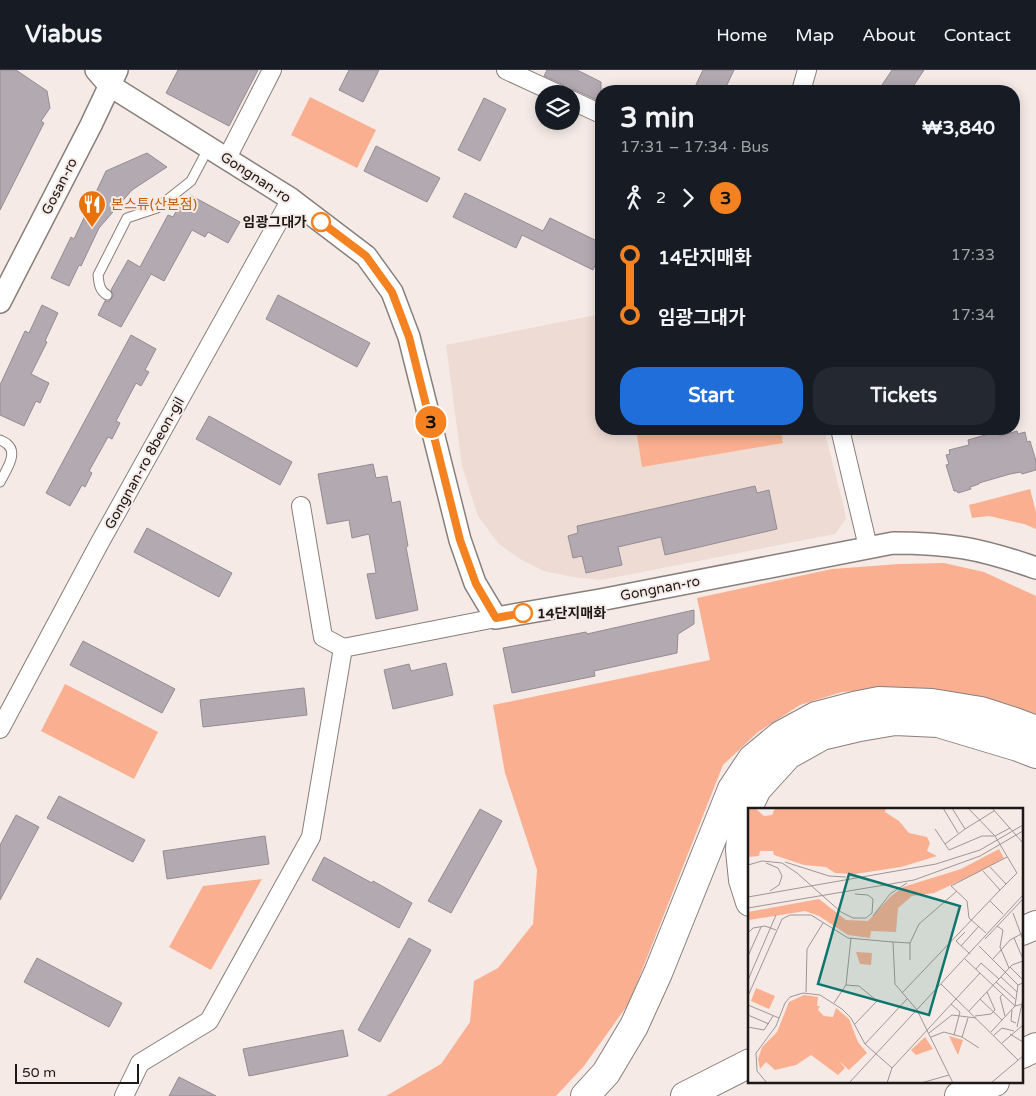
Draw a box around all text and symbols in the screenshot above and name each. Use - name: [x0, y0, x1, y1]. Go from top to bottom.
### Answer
- text: Viabus: [25, 20, 102, 49]
- text: Home: [716, 24, 767, 46]
- text: Map: [795, 24, 834, 46]
- text: About: [862, 24, 916, 46]
- text: Contact: [944, 24, 1011, 46]
- map controls: [535, 85, 580, 130]
- button: layers: [535, 85, 580, 130]
- text: 3 min: [620, 101, 695, 135]
- text: ₩3,840: [922, 117, 995, 139]
- text: 17:31 – 17:34 · Bus: [620, 137, 769, 157]
- street label: Gongnan-ro: [217, 148, 294, 207]
- street label: Gosan-ro: [38, 155, 81, 218]
- icon: walk: [620, 184, 648, 212]
- icon: forward: [674, 184, 702, 212]
- text: 3: [720, 187, 731, 209]
- text: 2: [656, 188, 666, 208]
- restaurant icon: 본스튜(산본점): [77, 189, 107, 228]
- place label: 본스튜(산본점): [111, 196, 197, 213]
- marker: 임광그대가: [311, 212, 331, 232]
- place label: 임광그대가: [243, 214, 307, 231]
- text: 17:33: [951, 245, 995, 265]
- text: 14단지매화: [658, 247, 752, 269]
- text: 17:34: [951, 305, 995, 325]
- text: 임광그대가: [658, 307, 745, 329]
- button: Start: [620, 367, 803, 425]
- button: Tickets: [813, 367, 995, 425]
- street label: Gongnan-ro 8beon-gil: [101, 394, 188, 532]
- line badge: 3: [415, 406, 447, 438]
- text: 3: [425, 411, 437, 433]
- street label: Gongnan-ro: [619, 572, 701, 605]
- marker: 14단지매화: [513, 603, 533, 623]
- place label: 14단지매화: [537, 605, 606, 622]
- inset map: [748, 808, 1024, 1084]
- scale bar: [15, 1061, 139, 1084]
- text: 50 m: [22, 1064, 56, 1081]

